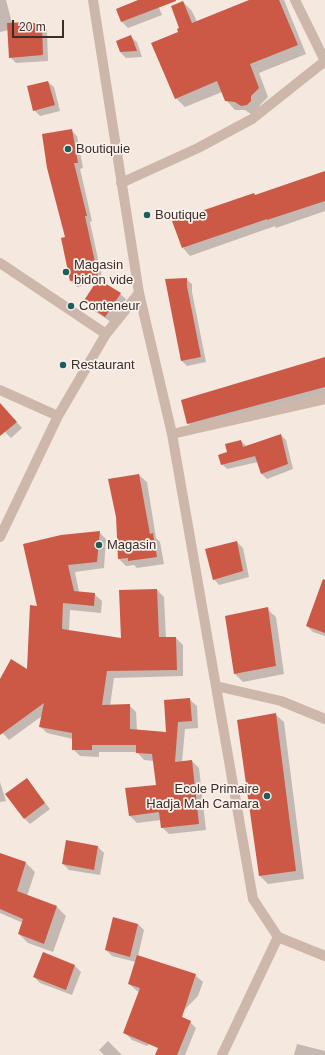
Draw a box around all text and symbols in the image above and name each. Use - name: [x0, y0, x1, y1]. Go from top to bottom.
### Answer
- scale bar: [14, 12, 66, 38]
- text: 20 m: [19, 20, 46, 34]
- place label: Boutiquie: [76, 141, 130, 157]
- marker: Boutiquie: [63, 144, 73, 154]
- place label: Boutique: [155, 207, 206, 223]
- marker: Boutique: [142, 210, 152, 220]
- place label: Magasin bidon vide: [74, 257, 133, 288]
- marker: Magasin bidon vide: [61, 267, 71, 277]
- place label: Conteneur: [79, 298, 140, 314]
- marker: Conteneur: [66, 301, 76, 311]
- place label: Restaurant: [71, 357, 135, 373]
- marker: Restaurant: [58, 360, 68, 370]
- place label: Magasin: [107, 537, 156, 553]
- marker: Magasin: [94, 540, 104, 550]
- place label: Ecole Primaire Hadja Mah Camara: [146, 781, 259, 812]
- marker: Ecole Primaire Hadja Mah Camara: [262, 791, 272, 801]

